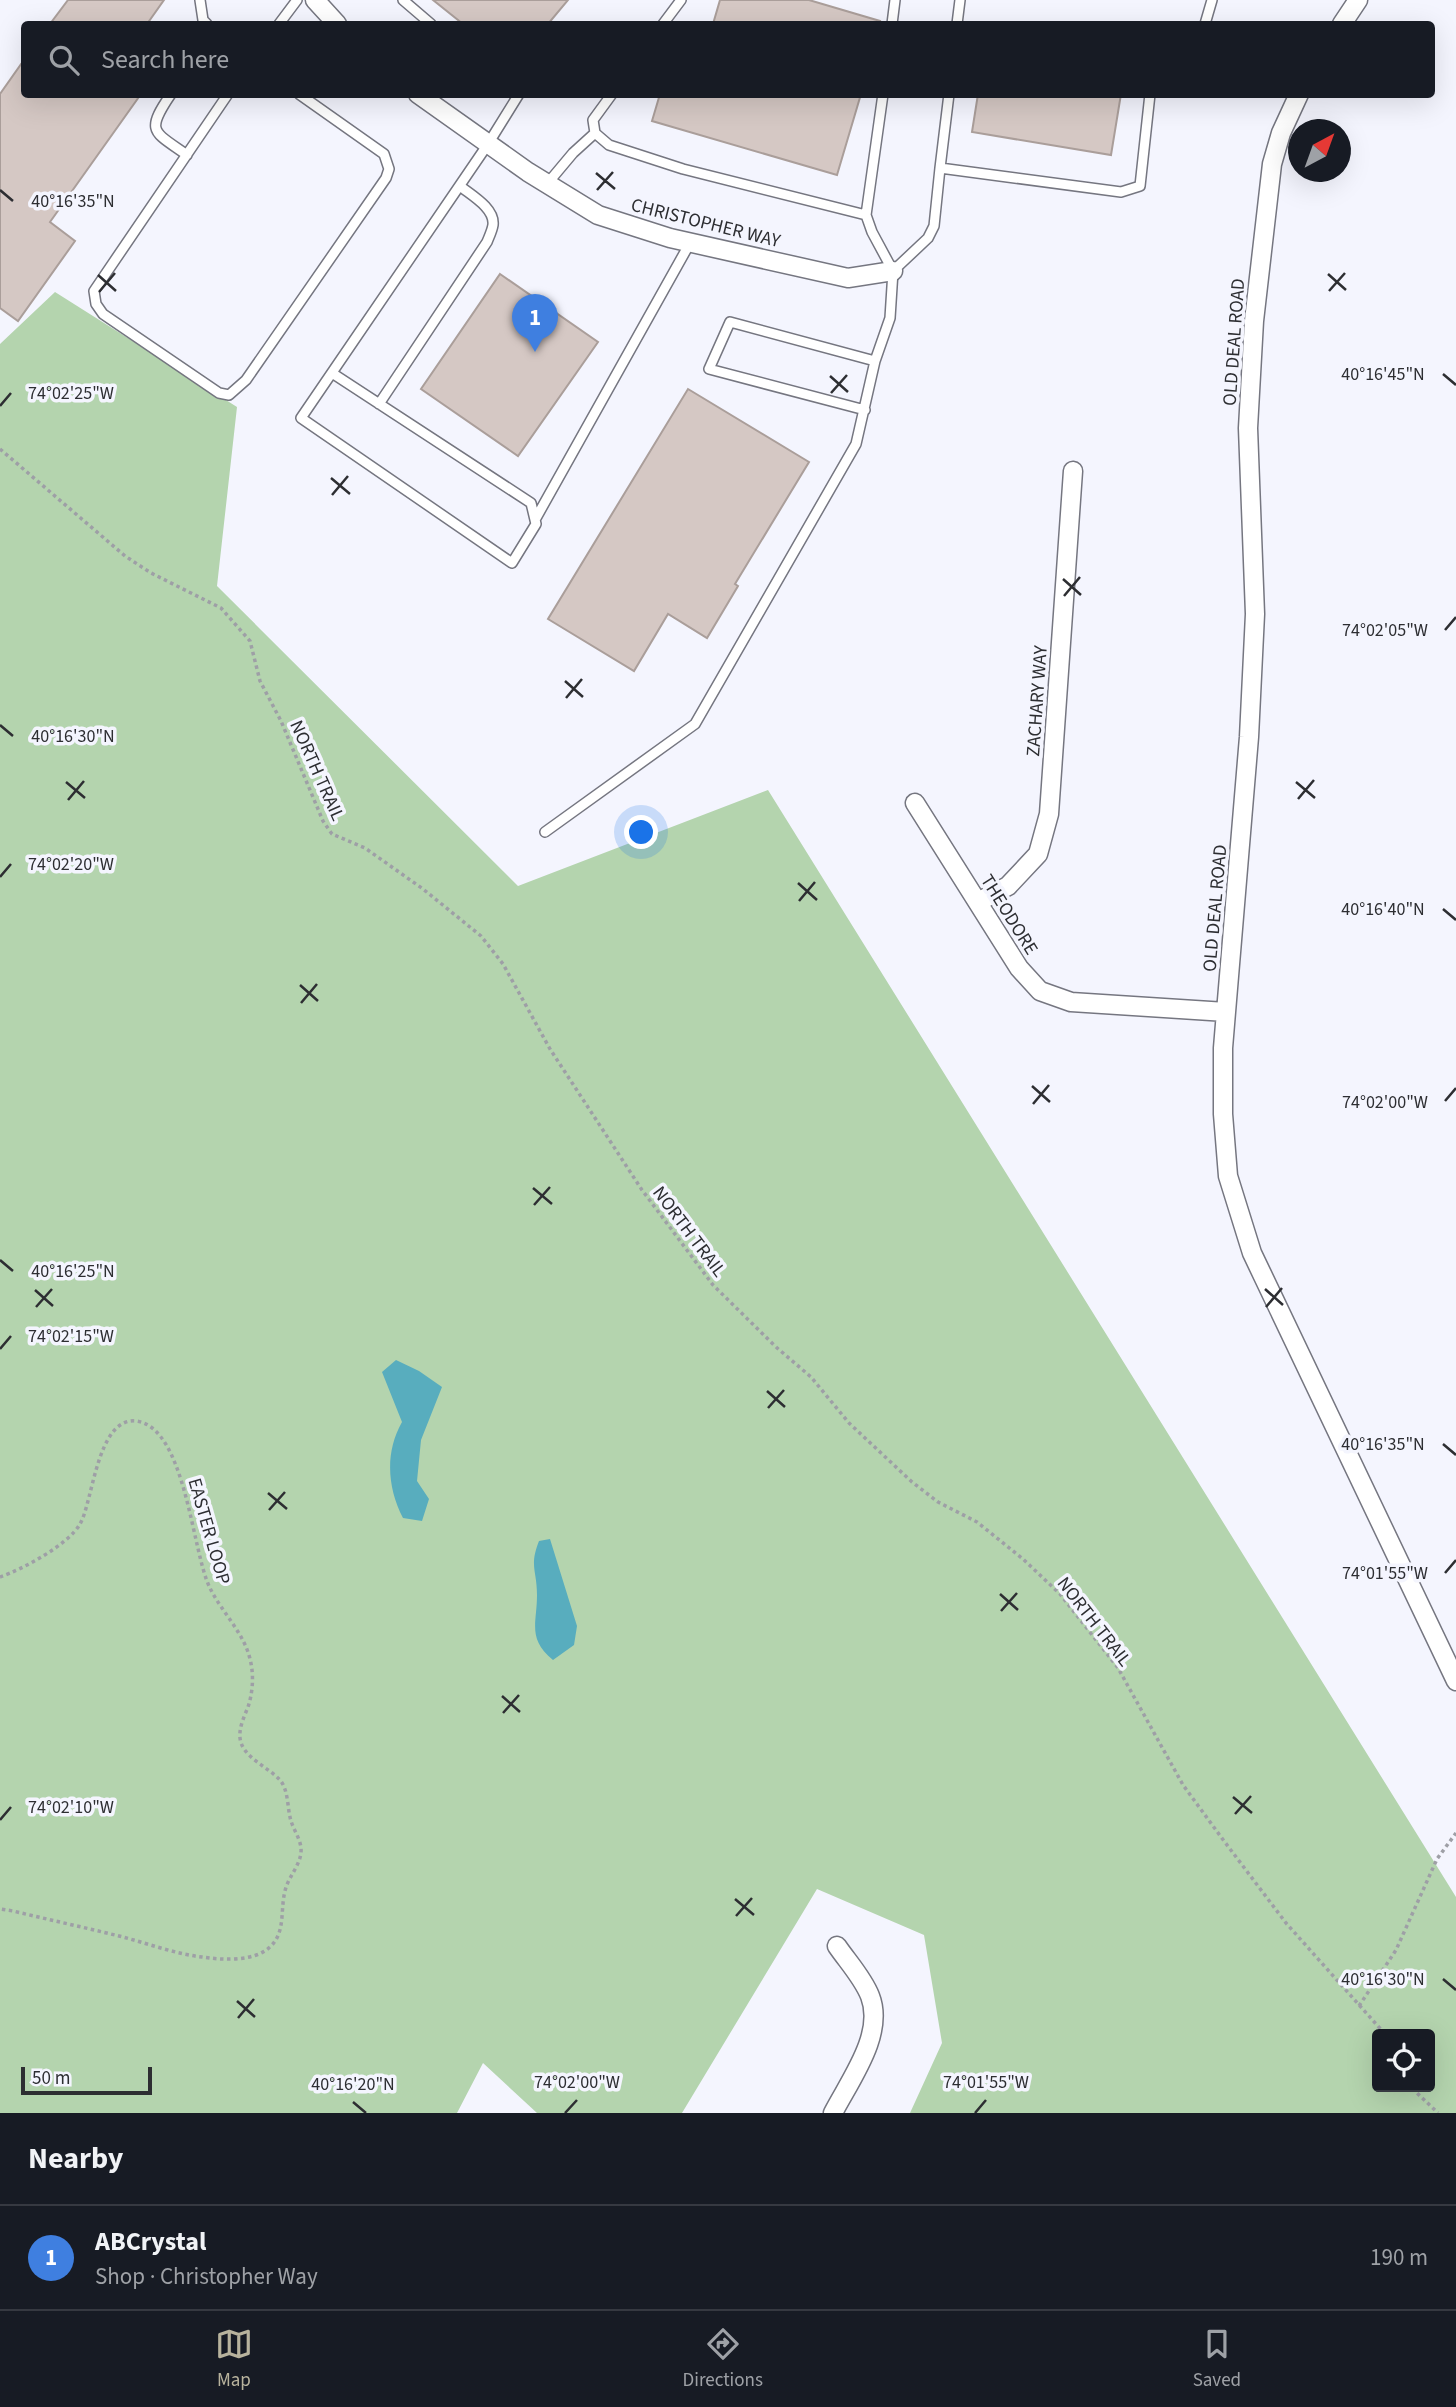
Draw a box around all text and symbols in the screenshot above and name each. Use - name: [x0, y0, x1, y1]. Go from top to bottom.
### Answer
- search box: [21, 21, 1435, 98]
- icon: search: [45, 41, 83, 79]
- text: Search here: [101, 41, 229, 78]
- north arrow: [1288, 119, 1351, 182]
- text: 40°16'35"N: [31, 189, 115, 214]
- street label: CHRISTOPHER WAY: [628, 192, 784, 255]
- street label: OLD DEAL ROAD: [1217, 278, 1252, 407]
- pin: 1: [512, 294, 558, 352]
- text: 40°16'45"N: [1341, 362, 1425, 387]
- text: 74°02'25"W: [28, 381, 114, 406]
- text: 74°02'05"W: [1342, 618, 1428, 643]
- street label: ZACHARY WAY: [1020, 644, 1055, 758]
- street label: NORTH TRAIL: [282, 716, 351, 825]
- text: 40°16'30"N: [31, 724, 115, 749]
- your location: [624, 815, 658, 849]
- street label: OLD DEAL ROAD: [1196, 843, 1235, 973]
- text: 74°02'20"W: [28, 852, 114, 877]
- street label: THEODORE: [973, 869, 1044, 960]
- text: 40°16'40"N: [1341, 897, 1425, 922]
- text: 74°02'00"W: [1342, 1090, 1428, 1115]
- street label: NORTH TRAIL: [646, 1181, 732, 1283]
- text: 40°16'25"N: [31, 1259, 115, 1284]
- text: 74°02'15"W: [28, 1324, 114, 1349]
- text: 40°16'35"N: [1341, 1432, 1425, 1457]
- street label: EASTER LOOP: [180, 1475, 237, 1588]
- text: 74°01'55"W: [1342, 1561, 1428, 1586]
- street label: NORTH TRAIL: [1050, 1571, 1137, 1673]
- text: 74°02'10"W: [28, 1795, 114, 1820]
- text: 40°16'30"N: [1341, 1967, 1425, 1992]
- map controls: [1372, 2029, 1435, 2092]
- button: locate: [1372, 2029, 1435, 2092]
- scale bar: [21, 2064, 152, 2096]
- text: 50 m: [32, 2065, 70, 2092]
- text: 74°02'00"W: [534, 2070, 620, 2095]
- text: 74°01'55"W: [943, 2070, 1029, 2095]
- text: 40°16'20"N: [311, 2072, 395, 2097]
- text: Nearby: [28, 2137, 123, 2180]
- text: ABCrystal: [95, 2223, 206, 2260]
- text: 1: [45, 2241, 57, 2274]
- text: 190 m: [1370, 2241, 1428, 2274]
- text: Shop · Christopher Way: [95, 2260, 318, 2293]
- tab: Map: [215, 2325, 253, 2394]
- tab: Directions: [683, 2325, 763, 2394]
- tab: Saved: [1193, 2325, 1241, 2394]

